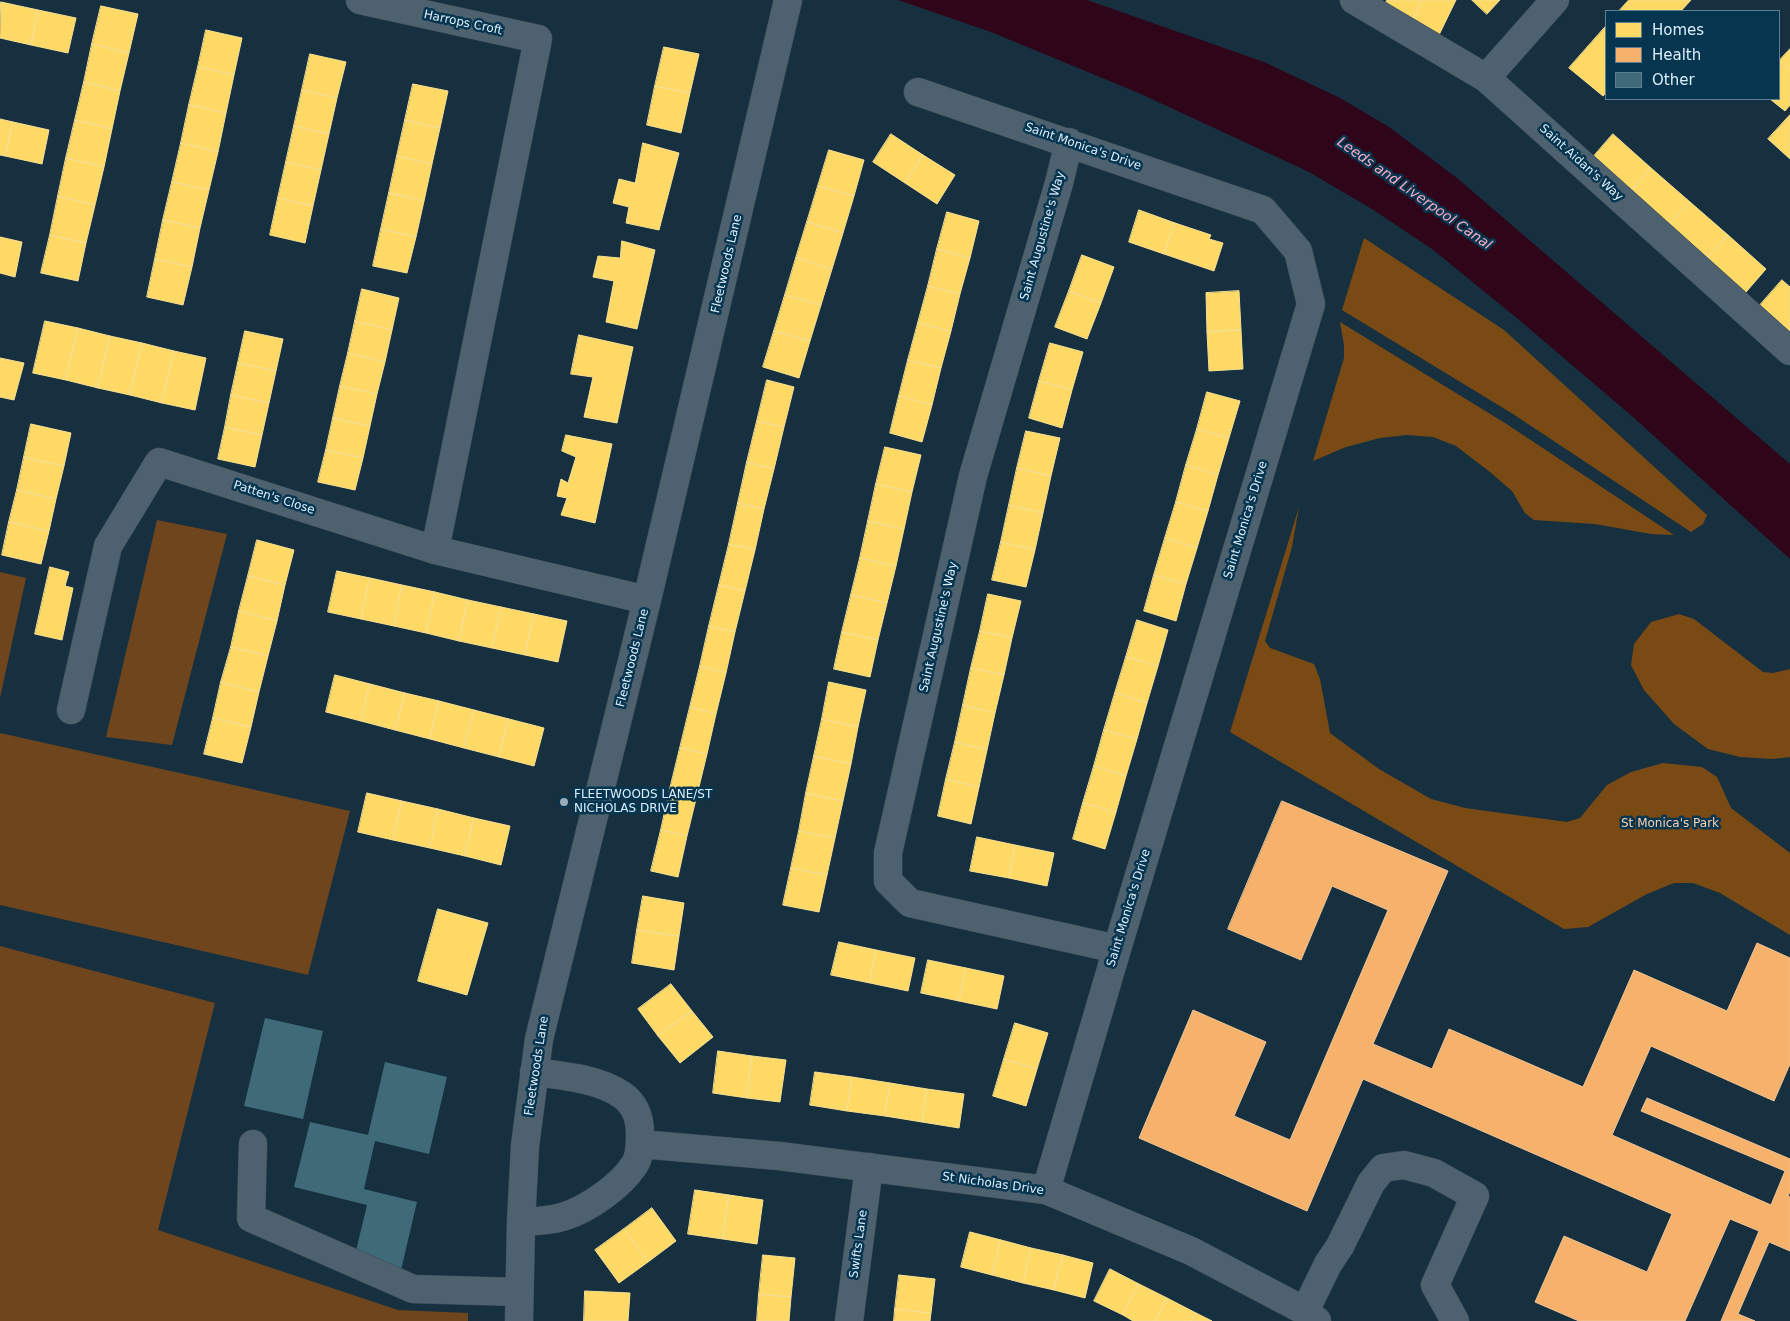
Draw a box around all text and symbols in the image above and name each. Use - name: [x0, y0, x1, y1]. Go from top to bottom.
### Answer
- street label: Harrops Croft: [422, 8, 504, 38]
- legend: [1605, 10, 1780, 100]
- text: Homes: [1652, 21, 1704, 39]
- text: Health: [1652, 46, 1701, 64]
- text: Other: [1652, 71, 1695, 89]
- street label: Saint Monica's Drive: [1023, 120, 1143, 174]
- street label: Saint Aidan's Way: [1536, 122, 1626, 204]
- water label: Leeds and Liverpool Canal: [1333, 134, 1495, 254]
- street label: Saint Augustine's Way: [1018, 170, 1068, 302]
- street label: Fleetwoods Lane: [709, 213, 745, 315]
- street label: Saint Monica's Drive: [1221, 459, 1271, 581]
- street label: Patten's Close: [232, 478, 316, 518]
- street label: Saint Augustine's Way: [917, 560, 961, 694]
- street label: Fleetwoods Lane: [614, 607, 652, 709]
- place label: FLEETWOODS LANE/ST NICHOLAS DRIVE: [574, 788, 712, 816]
- marker: FLEETWOODS LANE/ST NICHOLAS DRIVE: [558, 796, 570, 808]
- park label: St Monica's Park: [1621, 817, 1719, 831]
- street label: Saint Monica's Drive: [1104, 847, 1154, 969]
- street label: Fleetwoods Lane: [522, 1015, 552, 1117]
- street label: St Nicholas Drive: [941, 1170, 1045, 1198]
- street label: Swifts Lane: [847, 1209, 871, 1279]

